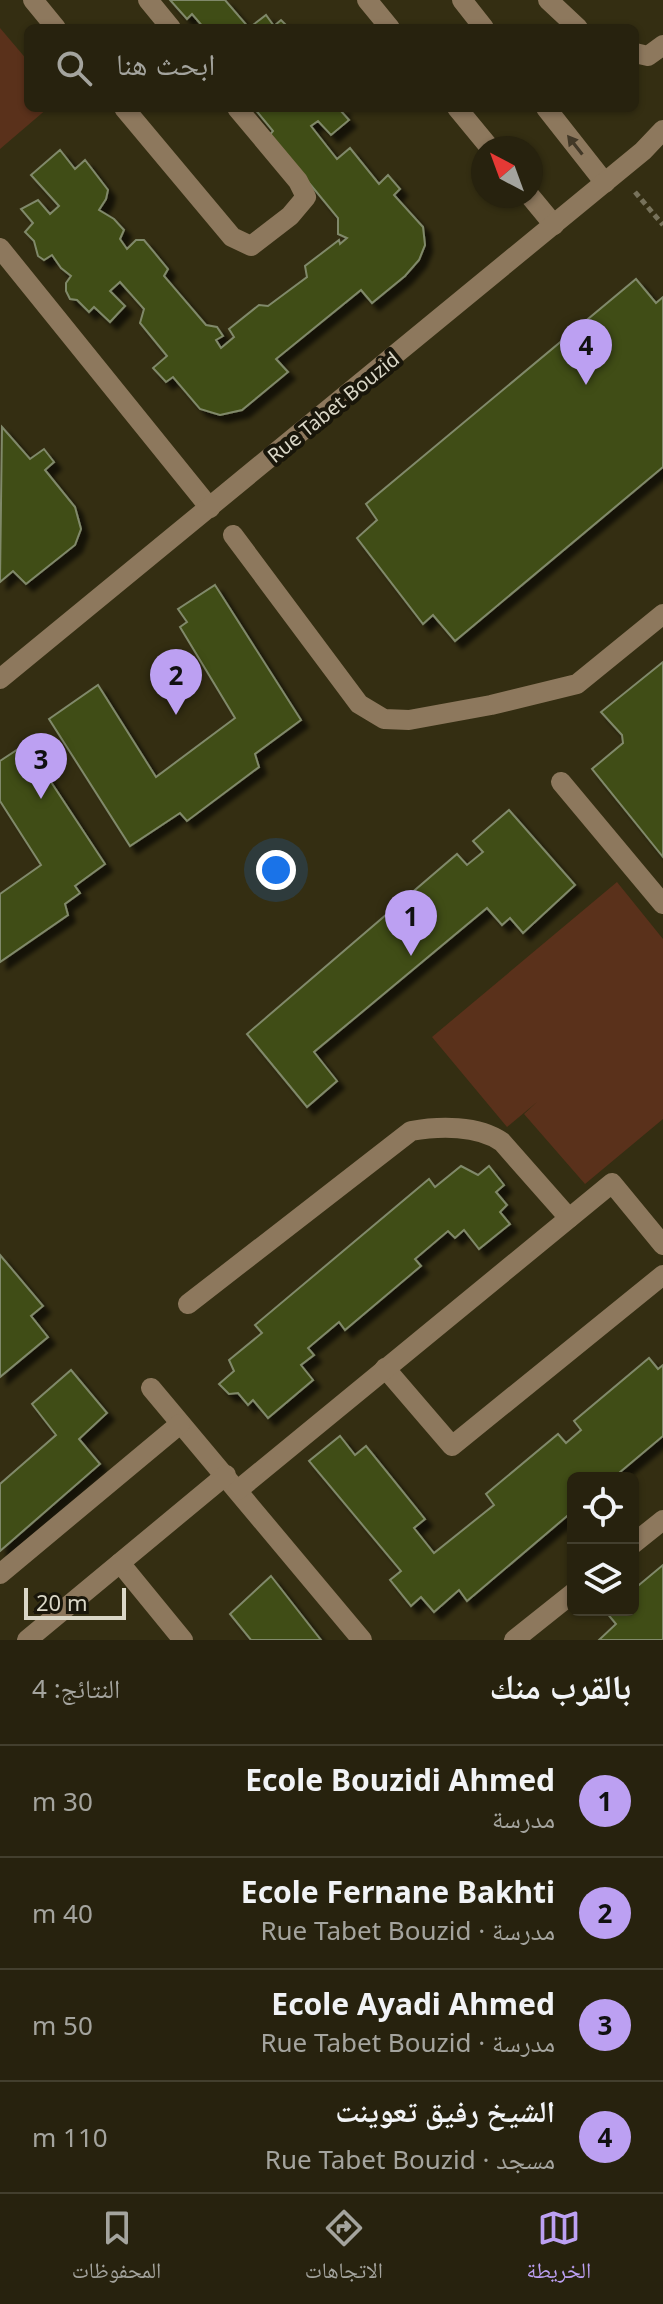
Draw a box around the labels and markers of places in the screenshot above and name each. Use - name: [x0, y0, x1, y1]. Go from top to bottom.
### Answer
- pin: 4: [560, 319, 612, 385]
- pin: 2: [150, 649, 202, 715]
- pin: 3: [15, 733, 67, 799]
- pin: 1: [385, 890, 437, 956]

